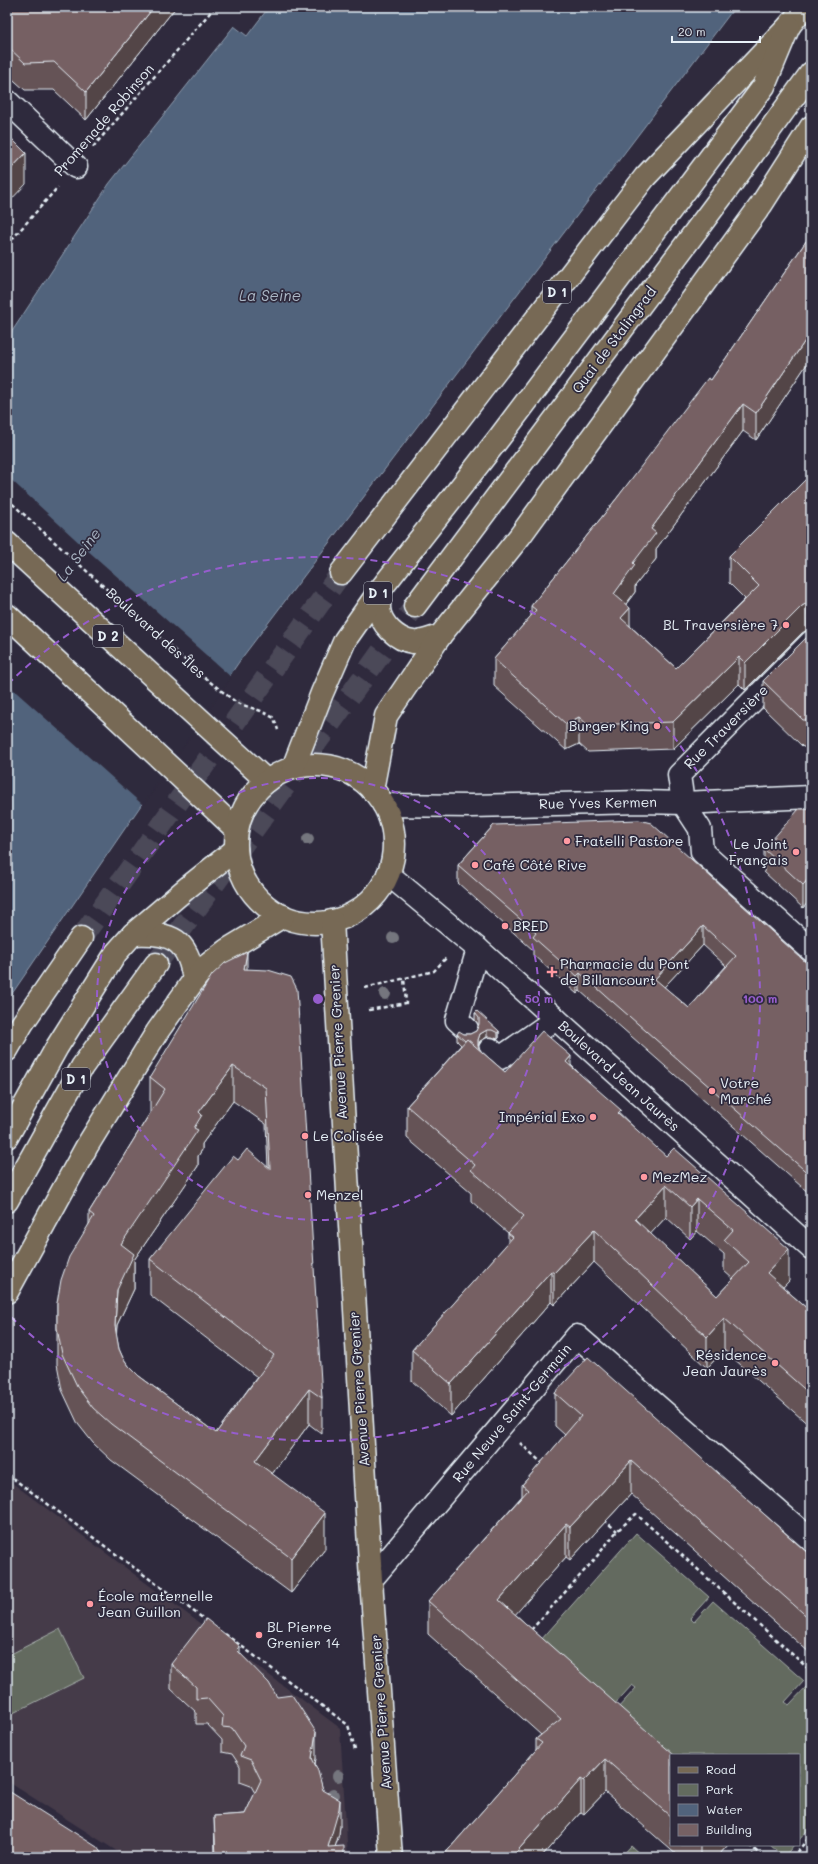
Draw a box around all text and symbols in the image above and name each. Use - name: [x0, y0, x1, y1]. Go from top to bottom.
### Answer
- scale bar: [672, 18, 760, 44]
- text: 20 m: [678, 23, 706, 39]
- street label: Promenade Robinson: [49, 59, 158, 180]
- road number: D 1: [543, 281, 571, 303]
- street label: Quai de Stalingrad: [567, 282, 660, 397]
- water label: La Seine: [239, 285, 301, 305]
- water label: La Seine: [52, 524, 105, 585]
- road number: D 1: [364, 582, 392, 604]
- street label: Boulevard des Îles: [103, 583, 210, 682]
- place label: BL Traversière 7: [663, 615, 778, 634]
- marker: BL Traversière 7: [781, 620, 791, 630]
- road number: D 2: [93, 625, 123, 647]
- street label: Rue Traversière: [679, 680, 772, 773]
- place label: Burger King: [569, 716, 649, 735]
- marker: Burger King: [652, 721, 662, 731]
- street label: Rue Yves Kermen: [539, 792, 657, 813]
- place label: Fratelli Pastore: [575, 831, 683, 850]
- place label: Le Joint Français: [729, 834, 788, 869]
- marker: Fratelli Pastore: [562, 836, 572, 846]
- marker: Le Joint Français: [791, 847, 801, 857]
- place label: Café Côté Rive: [483, 855, 587, 874]
- marker: Café Côté Rive: [470, 860, 480, 870]
- place label: BRED: [513, 916, 548, 935]
- marker: BRED: [500, 921, 510, 931]
- place label: Pharmacie du Pont de Billancourt: [560, 954, 690, 989]
- street label: Avenue Pierre Grenier: [324, 964, 351, 1120]
- marker: Pharmacie du Pont de Billancourt: [547, 967, 557, 977]
- text: 50 m: [525, 990, 553, 1006]
- text: 100 m: [743, 990, 777, 1006]
- centre of rings: [311, 992, 325, 1006]
- street label: Boulevard Jean Jaurès: [554, 1016, 684, 1135]
- road number: D 1: [62, 1068, 90, 1090]
- place label: Votre Marché: [720, 1073, 772, 1108]
- marker: Votre Marché: [707, 1086, 717, 1096]
- place label: Impérial Exo: [499, 1107, 585, 1126]
- marker: Impérial Exo: [588, 1112, 598, 1122]
- place label: Le Colisée: [313, 1126, 384, 1145]
- marker: Le Colisée: [300, 1131, 310, 1141]
- place label: MezMez: [652, 1167, 707, 1186]
- marker: MezMez: [639, 1172, 649, 1182]
- place label: Menzel: [316, 1185, 364, 1204]
- marker: Menzel: [303, 1190, 313, 1200]
- street label: Avenue Pierre Grenier: [344, 1311, 373, 1467]
- street label: Rue Neuve Saint-Germain: [448, 1339, 575, 1486]
- place label: Résidence Jean Jaurès: [683, 1345, 767, 1380]
- marker: Résidence Jean Jaurès: [770, 1358, 780, 1368]
- place label: École maternelle Jean Guillon: [98, 1586, 213, 1621]
- marker: École maternelle Jean Guillon: [85, 1599, 95, 1609]
- place label: BL Pierre Grenier 14: [267, 1617, 341, 1652]
- marker: BL Pierre Grenier 14: [254, 1630, 264, 1640]
- street label: Avenue Pierre Grenier: [366, 1634, 395, 1790]
- legend: [670, 1754, 800, 1846]
- text: Road: [706, 1761, 736, 1777]
- text: Park: [706, 1781, 733, 1797]
- text: Water: [706, 1801, 743, 1817]
- text: Building: [706, 1821, 752, 1837]

